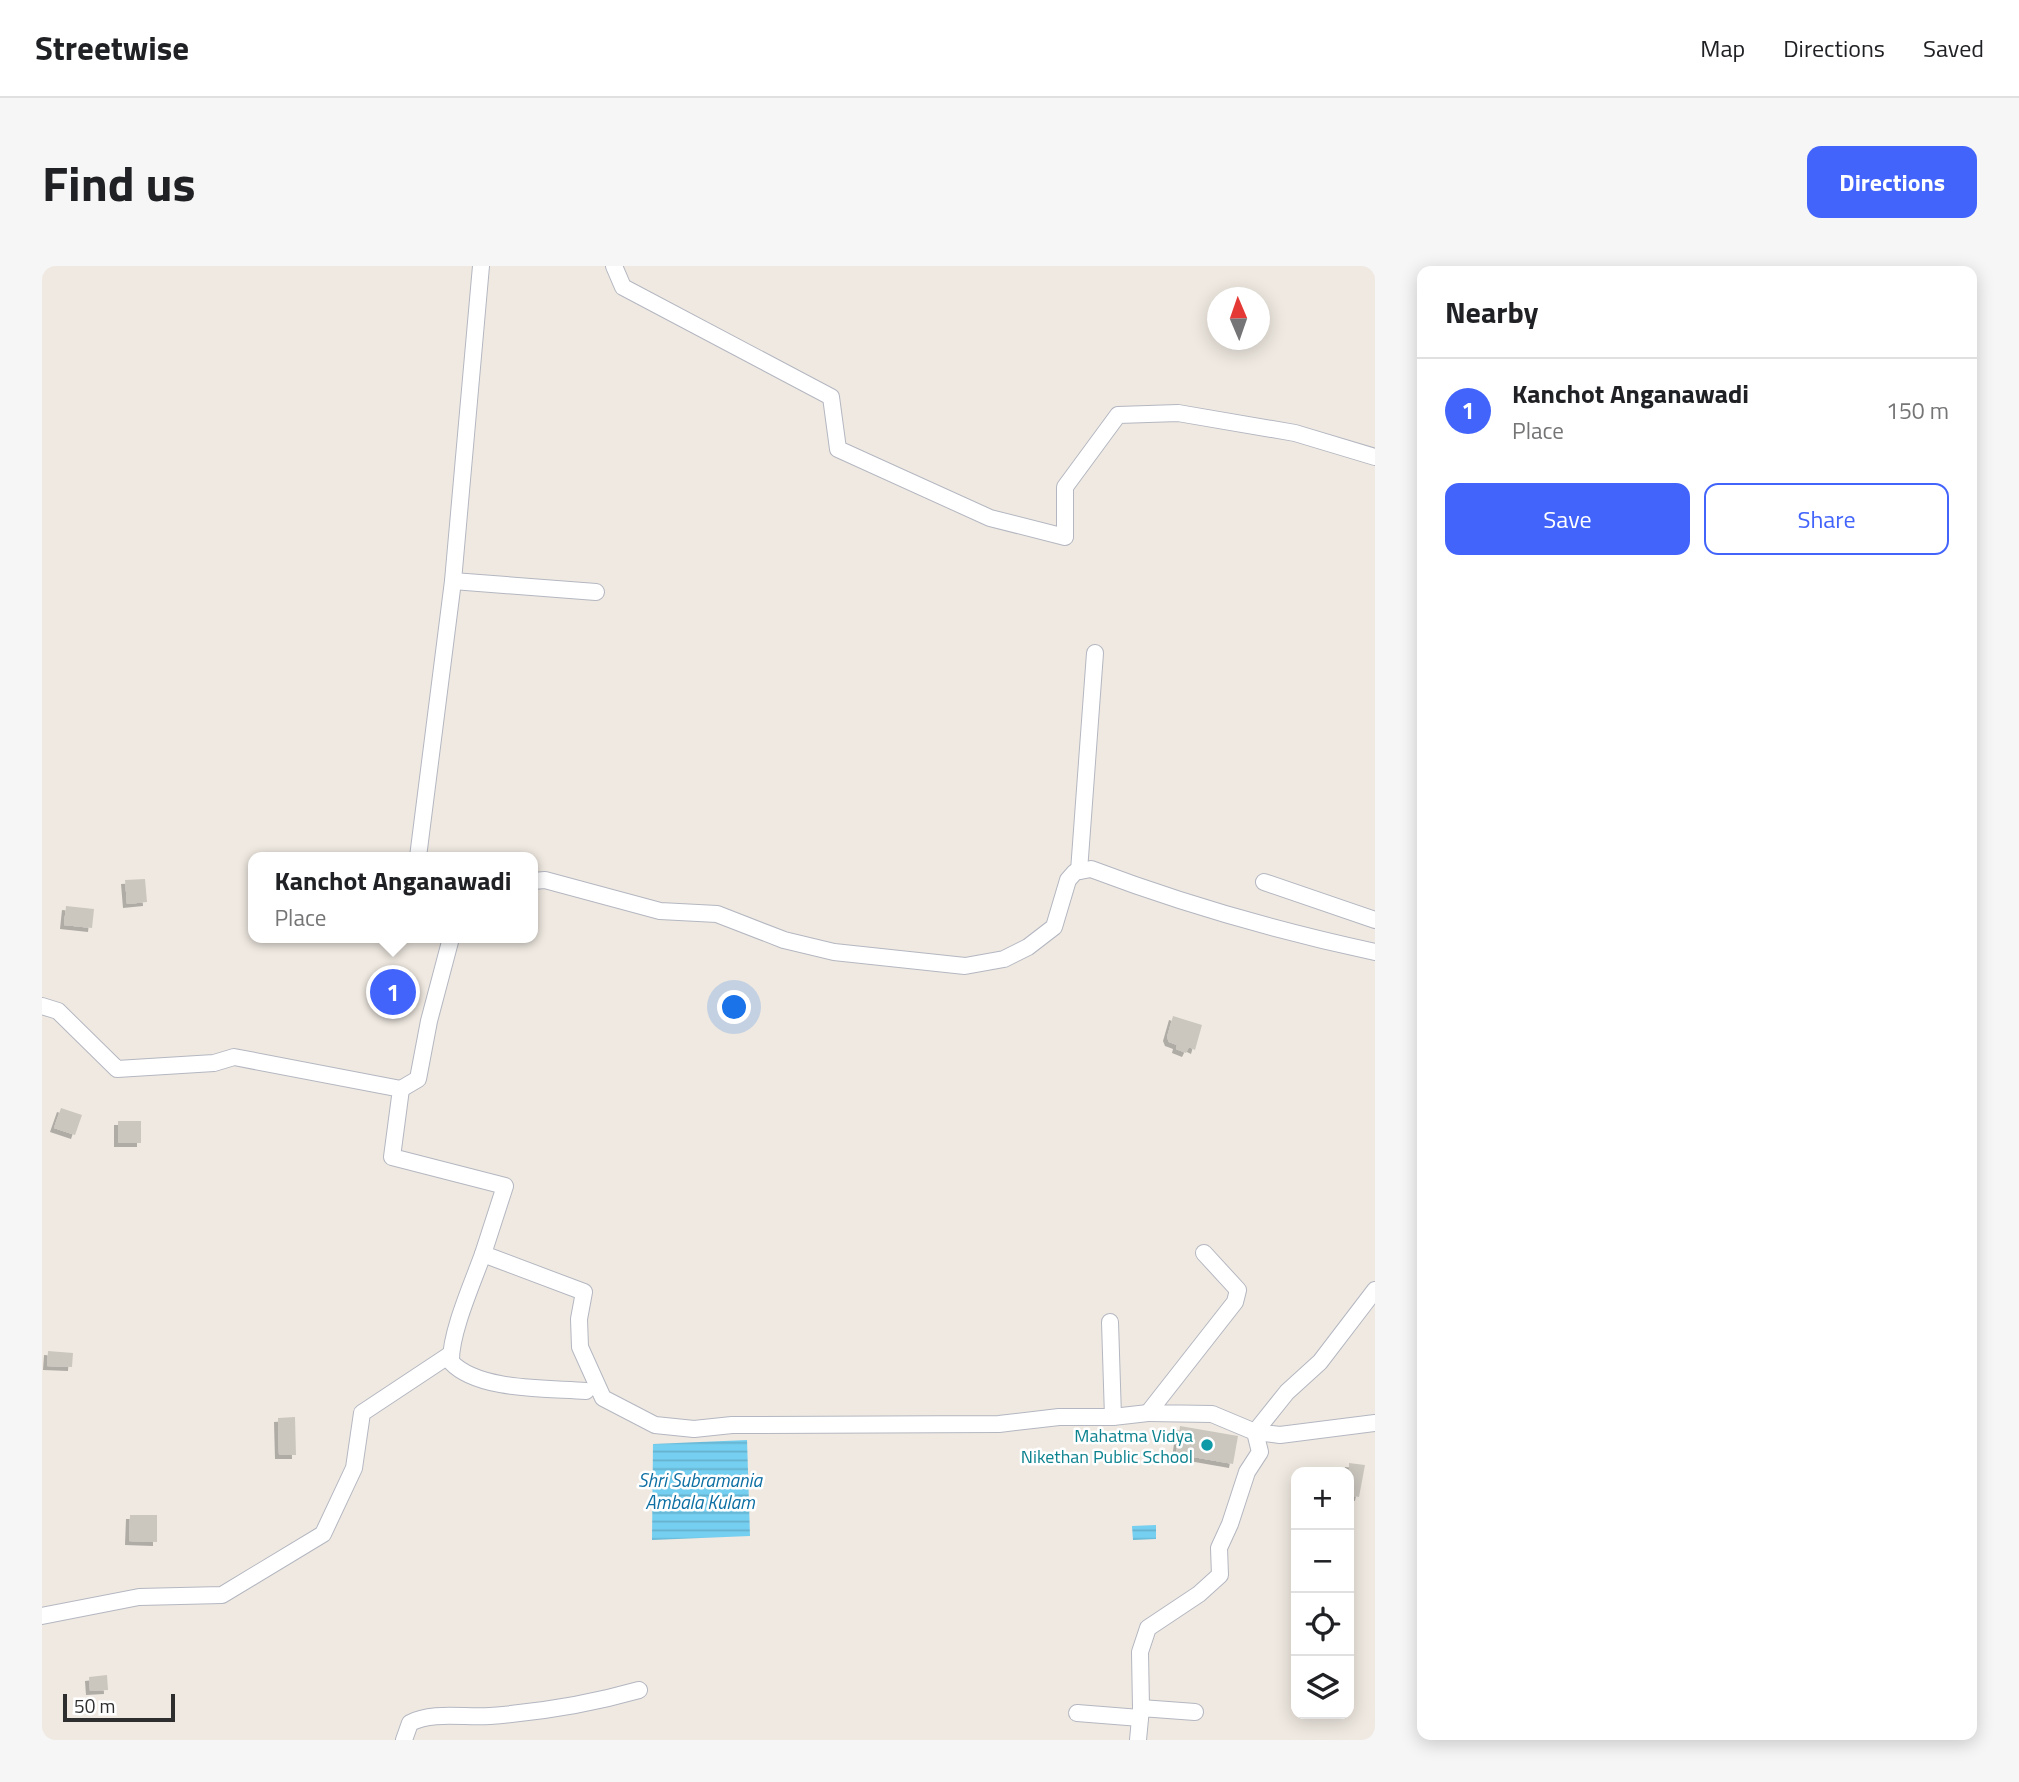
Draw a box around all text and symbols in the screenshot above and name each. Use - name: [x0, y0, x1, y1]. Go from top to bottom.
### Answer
- text: Streetwise: [35, 23, 189, 73]
- text: Map: [1700, 30, 1745, 66]
- text: Directions: [1783, 30, 1885, 66]
- text: Saved: [1923, 30, 1984, 66]
- text: Find us: [42, 145, 196, 220]
- button: Directions: [1807, 146, 1977, 218]
- north arrow: [1207, 287, 1270, 350]
- text: Nearby: [1445, 289, 1538, 335]
- text: Kanchot Anganawadi: [1512, 374, 1749, 413]
- text: 1: [1462, 393, 1474, 428]
- text: 150 m: [1886, 393, 1949, 428]
- text: Place: [1512, 413, 1564, 448]
- button: Save: [1445, 483, 1690, 555]
- button: Share: [1704, 483, 1949, 555]
- popup: [248, 852, 538, 943]
- text: Kanchot Anganawadi: [274, 861, 512, 900]
- text: Place: [274, 900, 326, 935]
- pin: 1: [370, 966, 416, 1018]
- your location: [717, 990, 751, 1024]
- place label: Mahatma Vidya Nikethan Public School: [1021, 1422, 1193, 1470]
- marker: Mahatma Vidya Nikethan Public School: [1199, 1437, 1215, 1453]
- water label: Shri Subramania Ambala Kulam: [638, 1465, 763, 1516]
- map controls: [1291, 1467, 1354, 1719]
- button: +: [1291, 1467, 1354, 1530]
- button: −: [1291, 1530, 1354, 1593]
- button: locate: [1291, 1593, 1354, 1656]
- button: layers: [1291, 1656, 1354, 1719]
- scale bar: [63, 1691, 175, 1723]
- text: 50 m: [74, 1691, 115, 1720]

